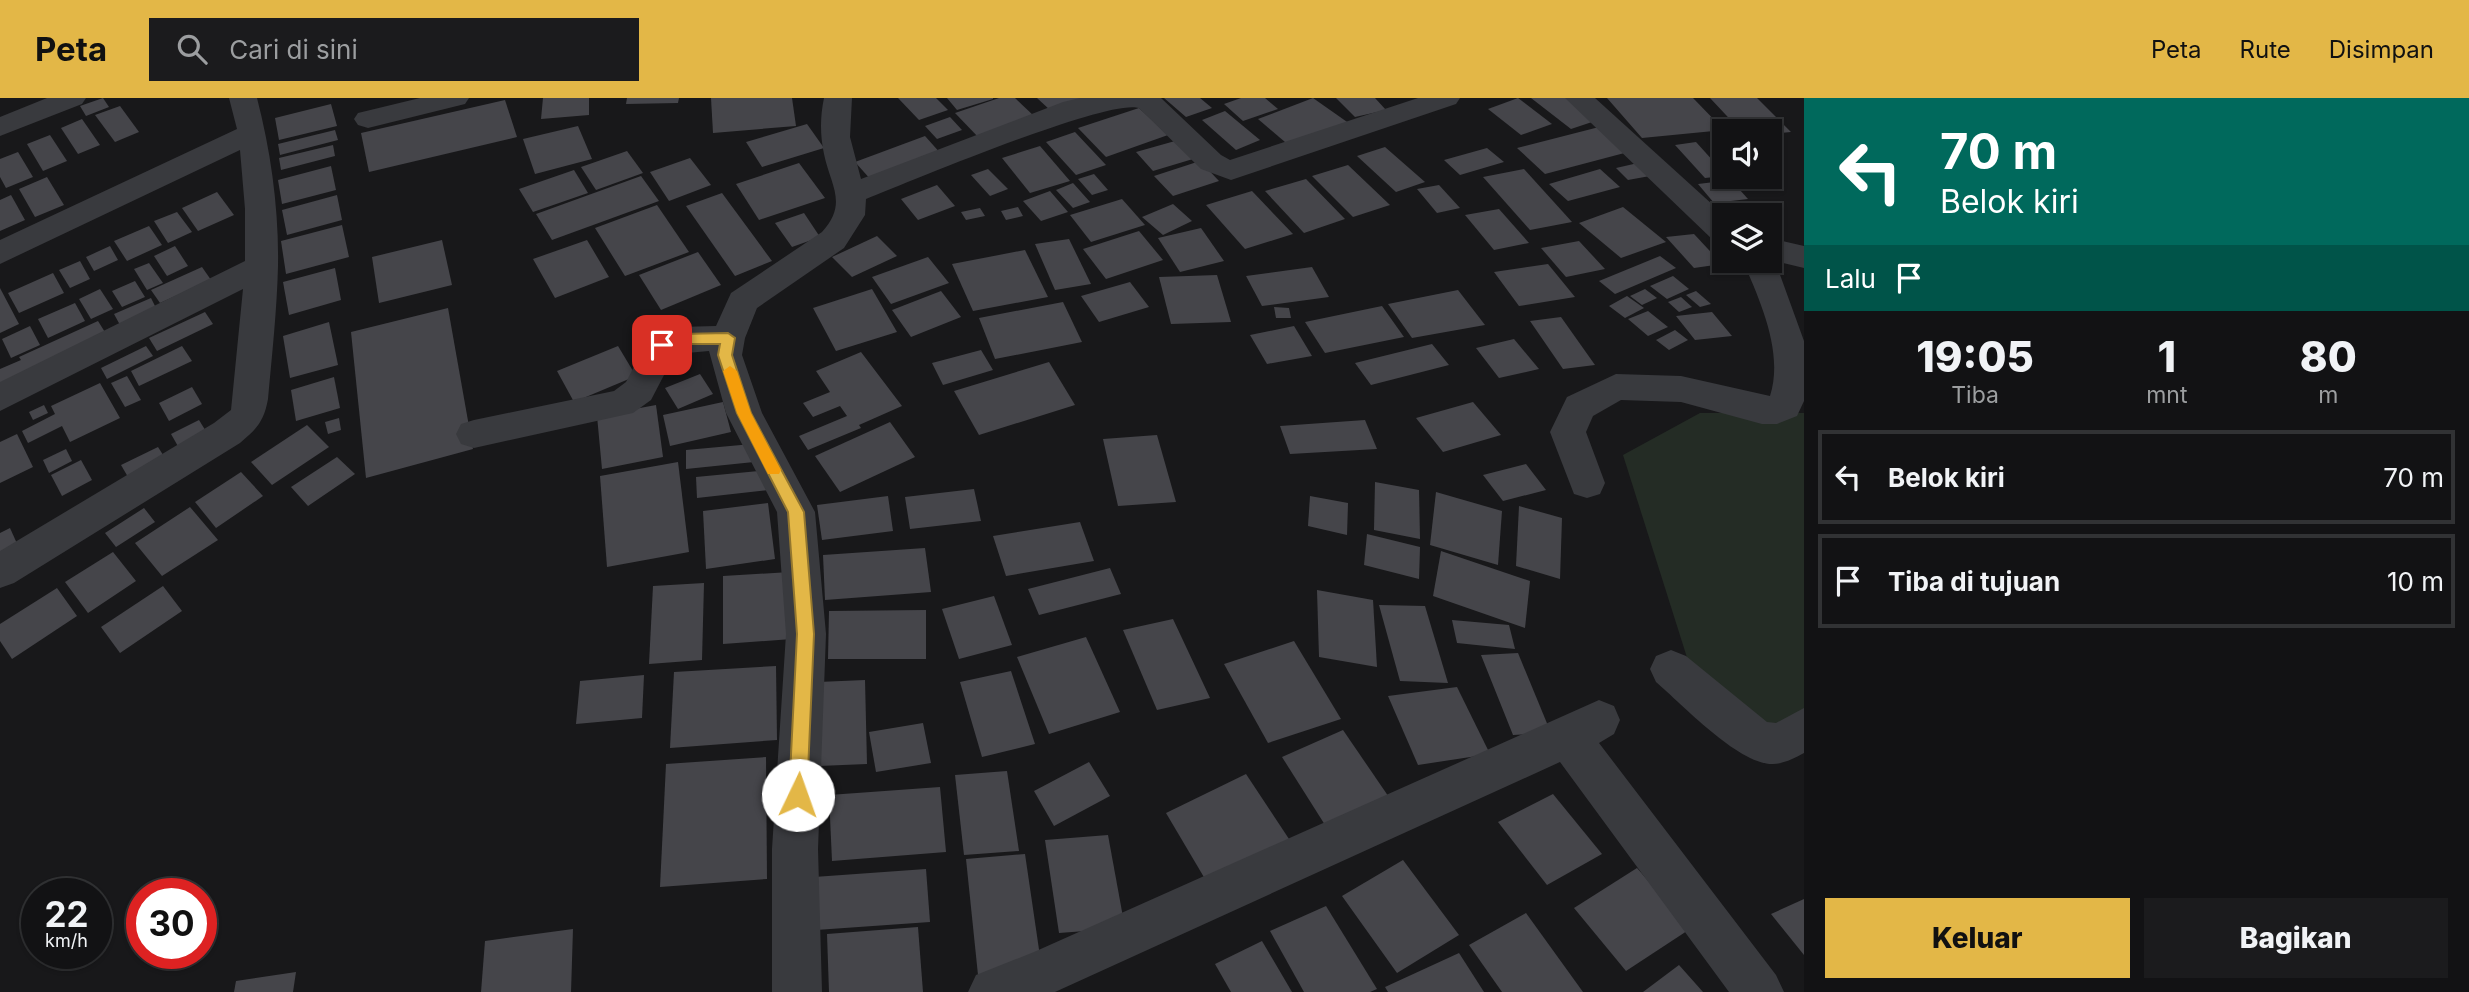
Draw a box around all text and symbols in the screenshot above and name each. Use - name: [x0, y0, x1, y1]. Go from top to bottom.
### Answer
- search box: [149, 18, 639, 81]
- text: Peta: [35, 29, 107, 69]
- icon: search: [173, 30, 211, 68]
- text: Cari di sini: [229, 34, 358, 65]
- text: Peta: [2151, 35, 2202, 64]
- text: Rute: [2240, 35, 2291, 64]
- text: Disimpan: [2329, 35, 2434, 64]
- map controls: [1712, 119, 1782, 273]
- button: sound: [1712, 119, 1782, 189]
- text: 70 m: [1940, 122, 2057, 181]
- icon: left: [1825, 126, 1916, 217]
- text: Belok kiri: [1940, 182, 2079, 221]
- button: layers: [1712, 203, 1782, 273]
- icon: arrive: [1890, 259, 1928, 297]
- text: Lalu: [1825, 263, 1876, 294]
- pin: [632, 315, 692, 375]
- icon: arrive: [643, 326, 681, 364]
- text: 19:05: [1916, 331, 2034, 382]
- text: 1: [2158, 331, 2176, 382]
- text: 80: [2300, 331, 2357, 382]
- text: Tiba: [1951, 381, 1999, 409]
- text: mnt: [2146, 381, 2187, 409]
- text: m: [2318, 381, 2338, 409]
- icon: left: [1829, 458, 1867, 496]
- text: Belok kiri: [1888, 462, 2005, 493]
- text: 70 m: [2383, 462, 2444, 493]
- icon: arrive: [1829, 562, 1867, 600]
- text: Tiba di tujuan: [1888, 566, 2060, 597]
- text: 10 m: [2387, 566, 2444, 597]
- position arrow: [761, 758, 835, 832]
- speed limit sign: 30: [126, 878, 217, 969]
- text: 22: [44, 893, 89, 935]
- button: Keluar: [1825, 898, 2130, 978]
- button: Bagikan: [2144, 898, 2448, 978]
- text: km/h: [45, 930, 88, 951]

